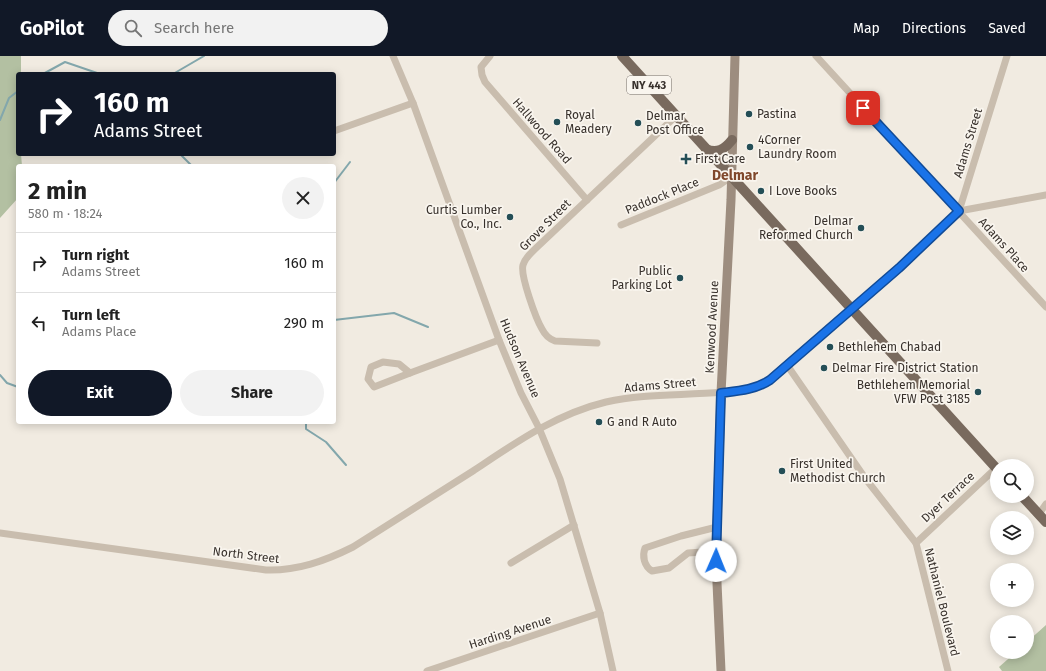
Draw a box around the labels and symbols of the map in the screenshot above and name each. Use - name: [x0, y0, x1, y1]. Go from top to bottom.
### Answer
- road number: NY 443: [627, 76, 671, 94]
- pin: [846, 91, 880, 125]
- street label: Hallwood Road: [510, 95, 574, 167]
- street label: Adams Street: [951, 106, 985, 180]
- place label: Pastina: [757, 107, 797, 121]
- place label: Royal Meadery: [565, 108, 612, 136]
- place label: Delmar Post Office: [646, 109, 704, 137]
- marker: Pastina: [744, 109, 754, 119]
- marker: Royal Meadery: [552, 117, 562, 127]
- marker: Delmar Post Office: [633, 118, 643, 128]
- place label: 4Corner Laundry Room: [758, 133, 837, 161]
- marker: 4Corner Laundry Room: [745, 142, 755, 152]
- place label: First Care: [695, 152, 745, 166]
- marker: First Care: [680, 153, 692, 165]
- district label: Delmar: [712, 167, 758, 184]
- street label: Paddock Place: [623, 175, 701, 217]
- place label: I Love Books: [769, 184, 837, 198]
- marker: I Love Books: [756, 186, 766, 196]
- street label: Grove Street: [516, 196, 574, 254]
- place label: Curtis Lumber Co., Inc.: [426, 203, 502, 231]
- marker: Curtis Lumber Co., Inc.: [505, 212, 515, 222]
- place label: Delmar Reformed Church: [759, 214, 853, 242]
- street label: Adams Place: [976, 215, 1032, 275]
- marker: Delmar Reformed Church: [856, 223, 866, 233]
- place label: Public Parking Lot: [612, 264, 673, 292]
- marker: Public Parking Lot: [675, 273, 685, 283]
- street label: Kenwood Avenue: [703, 280, 721, 374]
- street label: Hudson Avenue: [497, 316, 543, 400]
- place label: Bethlehem Chabad: [838, 340, 941, 354]
- marker: Bethlehem Chabad: [825, 342, 835, 352]
- place label: Delmar Fire District Station: [832, 361, 979, 375]
- marker: Delmar Fire District Station: [819, 363, 829, 373]
- street label: Adams Street: [623, 375, 697, 395]
- place label: Bethlehem Memorial VFW Post 3185: [857, 378, 970, 406]
- marker: Bethlehem Memorial VFW Post 3185: [973, 387, 983, 397]
- place label: G and R Auto: [607, 415, 677, 429]
- marker: G and R Auto: [594, 417, 604, 427]
- place label: First United Methodist Church: [790, 457, 886, 485]
- marker: First United Methodist Church: [777, 466, 787, 476]
- street label: Dyer Terrace: [919, 469, 977, 525]
- position arrow: [695, 540, 737, 582]
- street label: North Street: [212, 544, 281, 566]
- street label: Nathaniel Boulevard: [922, 546, 962, 658]
- street label: Harding Avenue: [467, 612, 553, 652]

